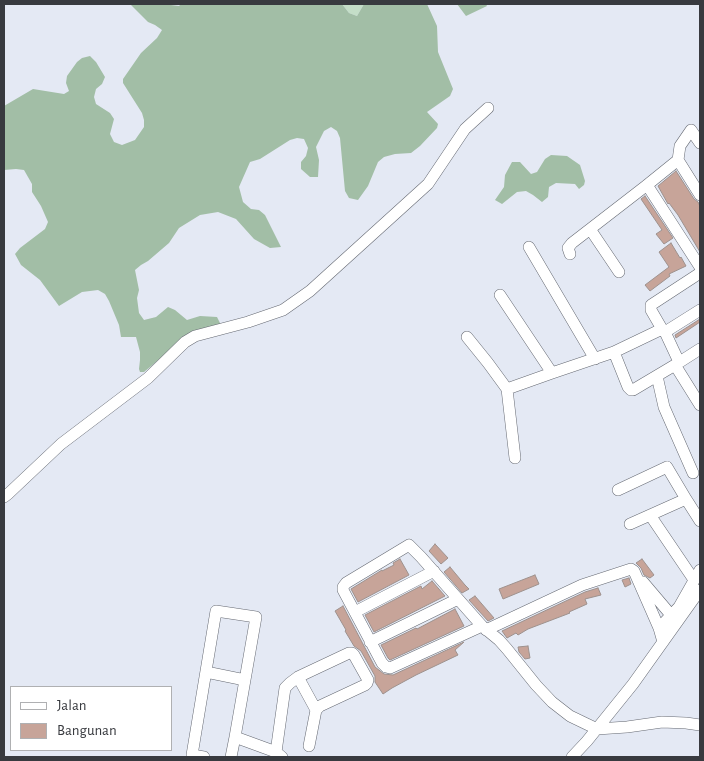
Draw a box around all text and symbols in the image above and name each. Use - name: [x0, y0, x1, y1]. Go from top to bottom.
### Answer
- legend: [10, 686, 172, 751]
- text: Jalan: [57, 698, 87, 713]
- text: Bangunan: [57, 723, 117, 738]

